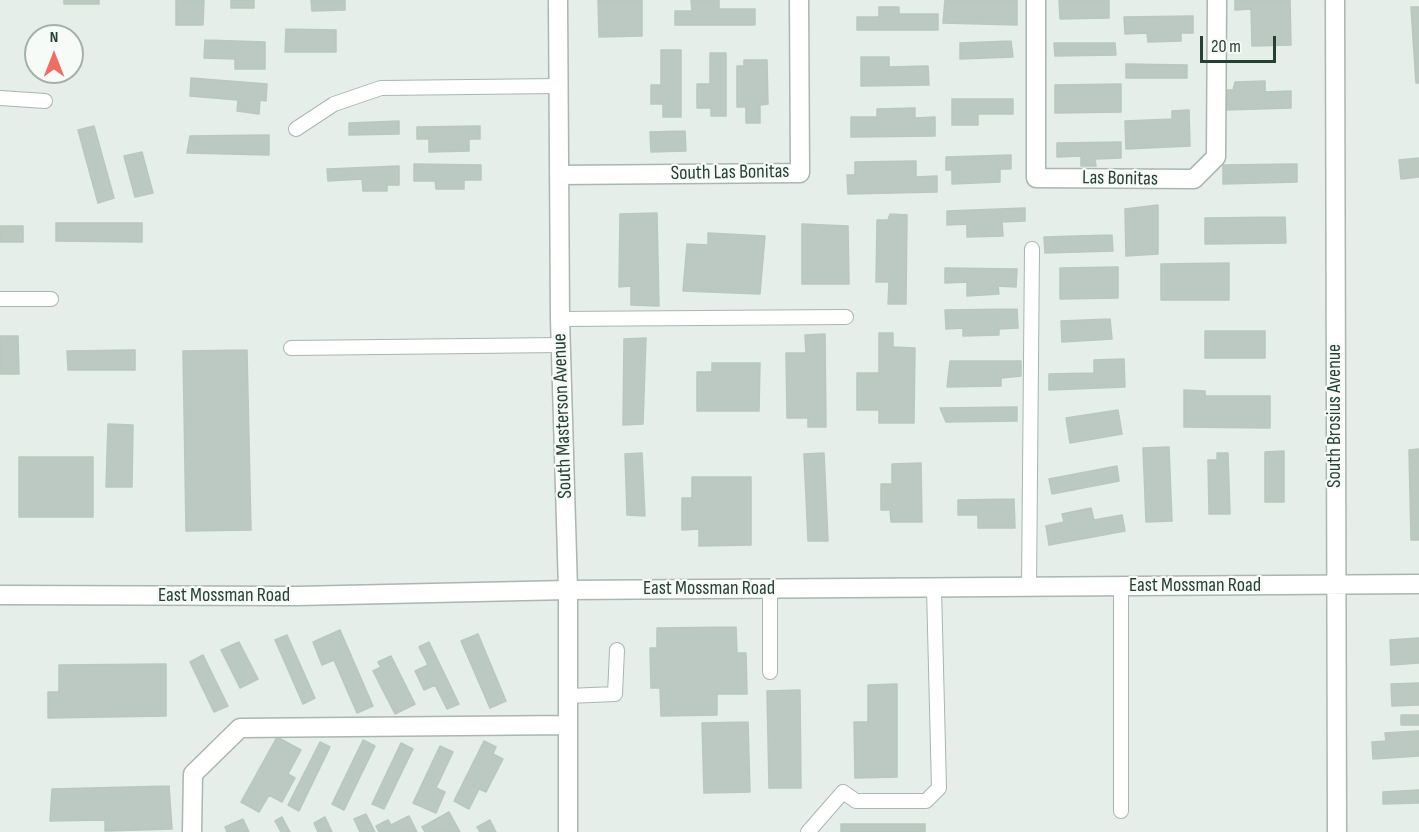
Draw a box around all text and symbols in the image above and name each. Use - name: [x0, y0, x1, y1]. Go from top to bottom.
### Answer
- north arrow: [24, 24, 84, 84]
- scale bar: [1203, 24, 1280, 62]
- text: N: [50, 28, 58, 47]
- text: 20 m: [1211, 36, 1241, 57]
- street label: South Las Bonitas: [670, 160, 790, 186]
- street label: Las Bonitas: [1082, 166, 1158, 192]
- street label: South Masterson Avenue: [548, 333, 578, 499]
- street label: South Brosius Avenue: [1323, 344, 1347, 488]
- street label: East Mossman Road: [1129, 574, 1261, 598]
- street label: East Mossman Road: [643, 577, 775, 601]
- street label: East Mossman Road: [158, 584, 290, 608]

